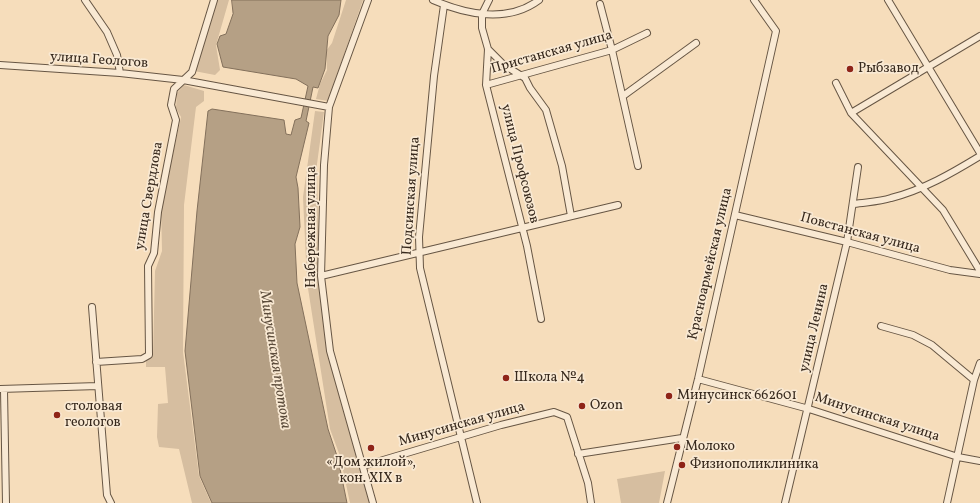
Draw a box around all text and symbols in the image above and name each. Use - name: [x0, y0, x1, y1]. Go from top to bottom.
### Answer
- street label: Пристанская улица: [489, 28, 615, 78]
- street label: улица Геологов: [49, 49, 149, 73]
- place label: Рыбзавод: [858, 61, 919, 77]
- marker: Рыбзавод: [845, 64, 855, 74]
- street label: улица Профсоюзов: [496, 103, 542, 225]
- street label: Подсинская улица: [399, 136, 425, 256]
- street label: улица Свердлова: [132, 140, 168, 252]
- street label: Набережная улица: [304, 166, 320, 288]
- street label: Красноармейская улица: [685, 186, 737, 342]
- street label: Повстанская улица: [798, 210, 922, 258]
- street label: улица Ленина: [797, 282, 833, 374]
- water label: Минусинская протока: [254, 290, 294, 430]
- place label: Школа №4: [514, 370, 585, 386]
- marker: Школа №4: [501, 373, 511, 383]
- place label: Минусинск 662601: [677, 388, 797, 404]
- street label: Минусинская улица: [812, 390, 942, 446]
- marker: Минусинск 662601: [664, 391, 674, 401]
- place label: Ozon: [590, 398, 623, 414]
- place label: столовая геологов: [65, 399, 122, 432]
- street label: Минусинская улица: [397, 399, 527, 451]
- marker: Ozon: [577, 401, 587, 411]
- marker: столовая геологов: [52, 410, 62, 420]
- place label: Молоко: [685, 439, 735, 455]
- marker: Молоко: [672, 442, 682, 452]
- marker: «Дом жилой», кон. ХIХ в: [366, 443, 376, 453]
- place label: «Дом жилой», кон. ХIХ в: [326, 455, 416, 488]
- place label: Физиополиклиника: [690, 457, 819, 473]
- marker: Физиополиклиника: [677, 460, 687, 470]

